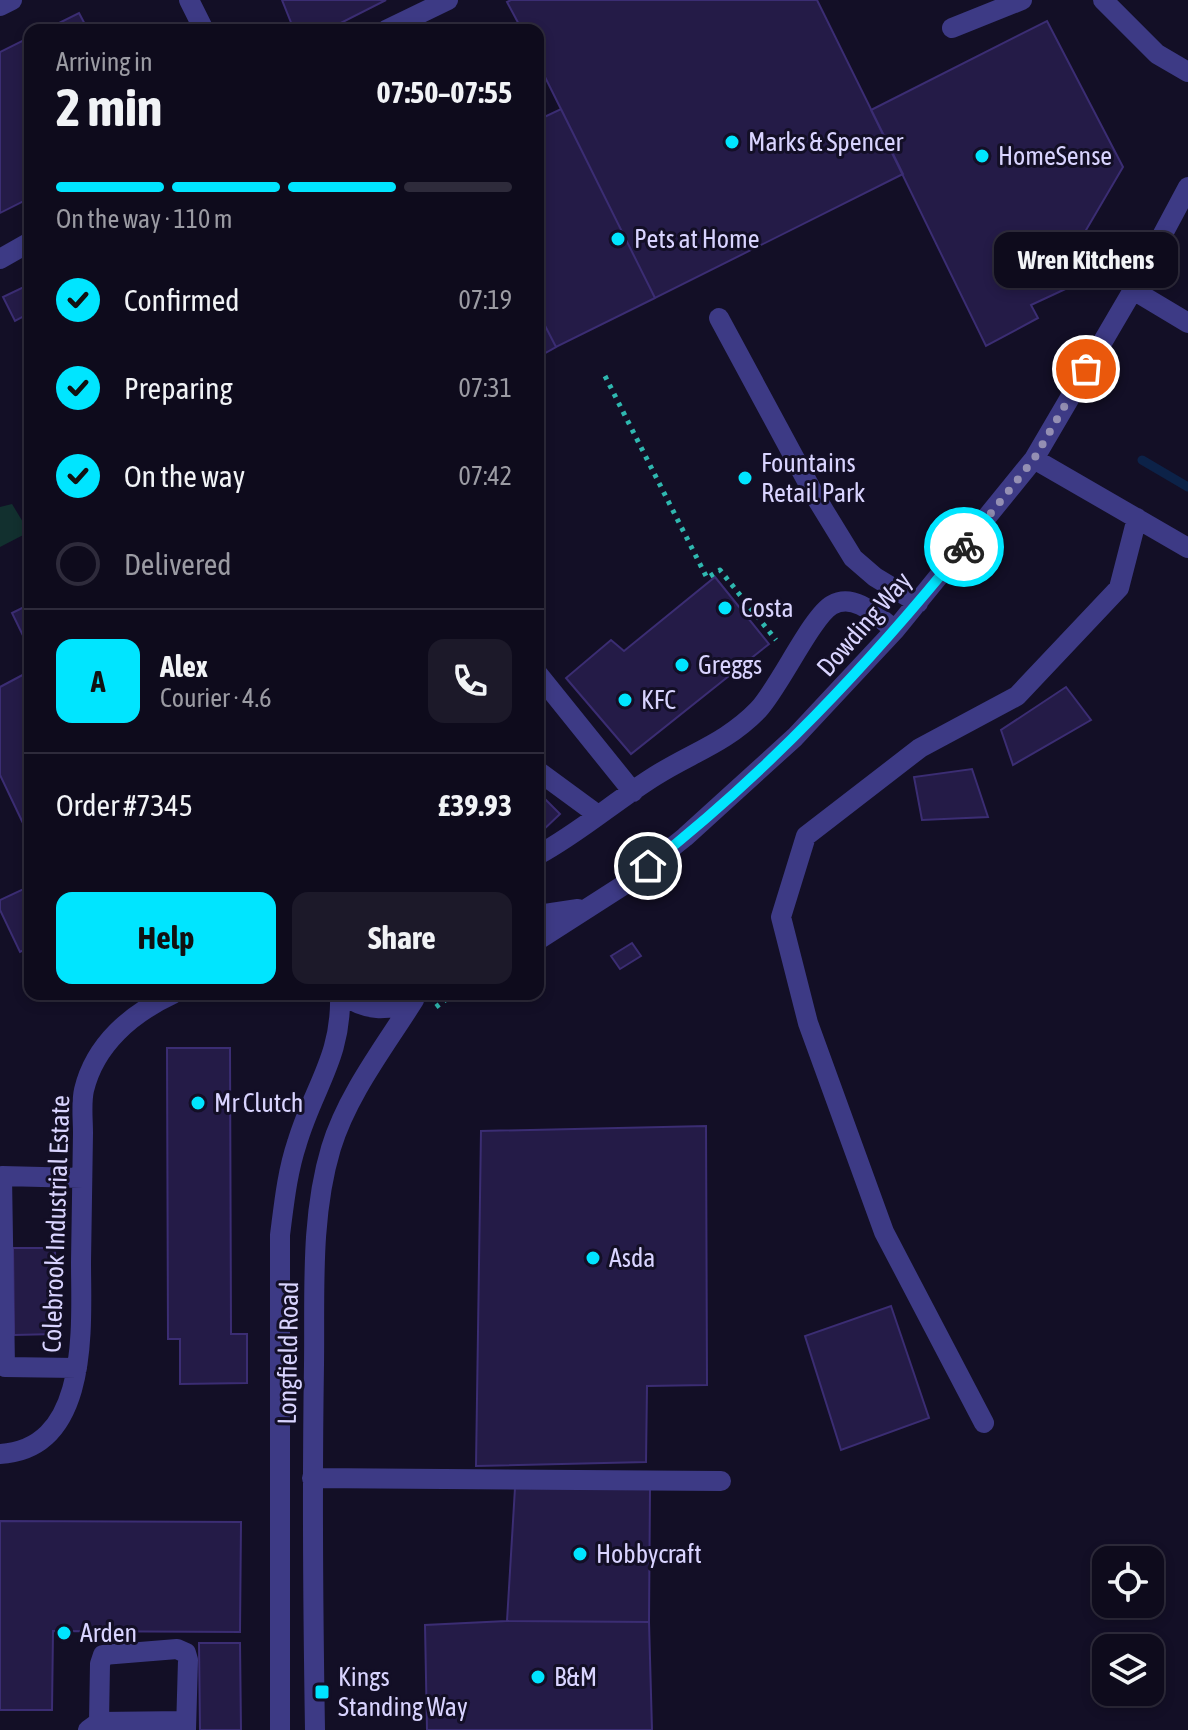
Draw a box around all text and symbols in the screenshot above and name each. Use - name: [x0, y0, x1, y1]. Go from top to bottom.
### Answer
- text: Arriving in: [56, 47, 153, 77]
- text: 07:50–07:55: [377, 75, 512, 109]
- text: 2 min: [56, 77, 162, 137]
- place label: Marks & Spencer: [748, 127, 904, 157]
- marker: Marks & Spencer: [723, 133, 741, 151]
- place label: HomeSense: [998, 141, 1112, 171]
- marker: HomeSense: [973, 147, 991, 165]
- text: On the way · 110 m: [56, 204, 233, 234]
- place label: Pets at Home: [634, 224, 760, 254]
- marker: Pets at Home: [609, 230, 627, 248]
- callout: Wren Kitchens: [994, 233, 1178, 289]
- text: Wren Kitchens: [1018, 245, 1154, 275]
- icon: check: [56, 278, 100, 322]
- text: Confirmed: [124, 283, 239, 317]
- text: 07:19: [458, 285, 512, 315]
- pin: [1052, 335, 1120, 403]
- icon: bag: [1064, 347, 1108, 391]
- icon: check: [56, 366, 100, 410]
- text: Preparing: [124, 371, 233, 405]
- text: 07:31: [458, 373, 512, 403]
- place label: Fountains Retail Park: [761, 448, 865, 508]
- icon: check: [56, 454, 100, 498]
- text: On the way: [124, 459, 245, 493]
- text: 07:42: [458, 461, 512, 491]
- marker: Fountains Retail Park: [736, 469, 754, 487]
- courier: [924, 507, 1004, 587]
- icon: bike: [942, 525, 986, 569]
- text: Delivered: [124, 547, 232, 581]
- street label: Dowding Way: [811, 566, 918, 682]
- place label: Costa: [741, 593, 794, 623]
- marker: Costa: [716, 599, 734, 617]
- button: phone: [428, 639, 512, 723]
- text: Alex: [160, 649, 208, 683]
- place label: Greggs: [698, 650, 762, 680]
- marker: Greggs: [673, 656, 691, 674]
- text: A: [91, 664, 105, 698]
- text: Courier · 4.6: [160, 683, 271, 713]
- place label: KFC: [641, 685, 676, 715]
- marker: KFC: [616, 691, 634, 709]
- text: Order #7345: [56, 788, 193, 822]
- text: £39.93: [438, 788, 512, 822]
- pin: [614, 832, 682, 900]
- icon: home: [626, 844, 670, 888]
- button: Help: [56, 892, 276, 984]
- button: Share: [292, 892, 512, 984]
- place label: Mr Clutch: [214, 1088, 303, 1118]
- marker: Mr Clutch: [189, 1094, 207, 1112]
- street label: Colebrook Industrial Estate: [37, 1095, 75, 1353]
- place label: Asda: [609, 1243, 655, 1273]
- marker: Asda: [584, 1249, 602, 1267]
- street label: Longfield Road: [272, 1281, 304, 1425]
- place label: Hobbycraft: [596, 1539, 702, 1569]
- marker: Hobbycraft: [571, 1545, 589, 1563]
- map controls: [1092, 1546, 1164, 1706]
- button: locate: [1092, 1546, 1164, 1618]
- place label: Arden: [80, 1618, 137, 1648]
- marker: Arden: [55, 1624, 73, 1642]
- button: layers: [1092, 1634, 1164, 1706]
- place label: Kings Standing Way: [338, 1662, 468, 1722]
- place label: B&M: [554, 1662, 597, 1692]
- marker: B&M: [529, 1668, 547, 1686]
- marker: Kings Standing Way: [313, 1683, 331, 1701]

